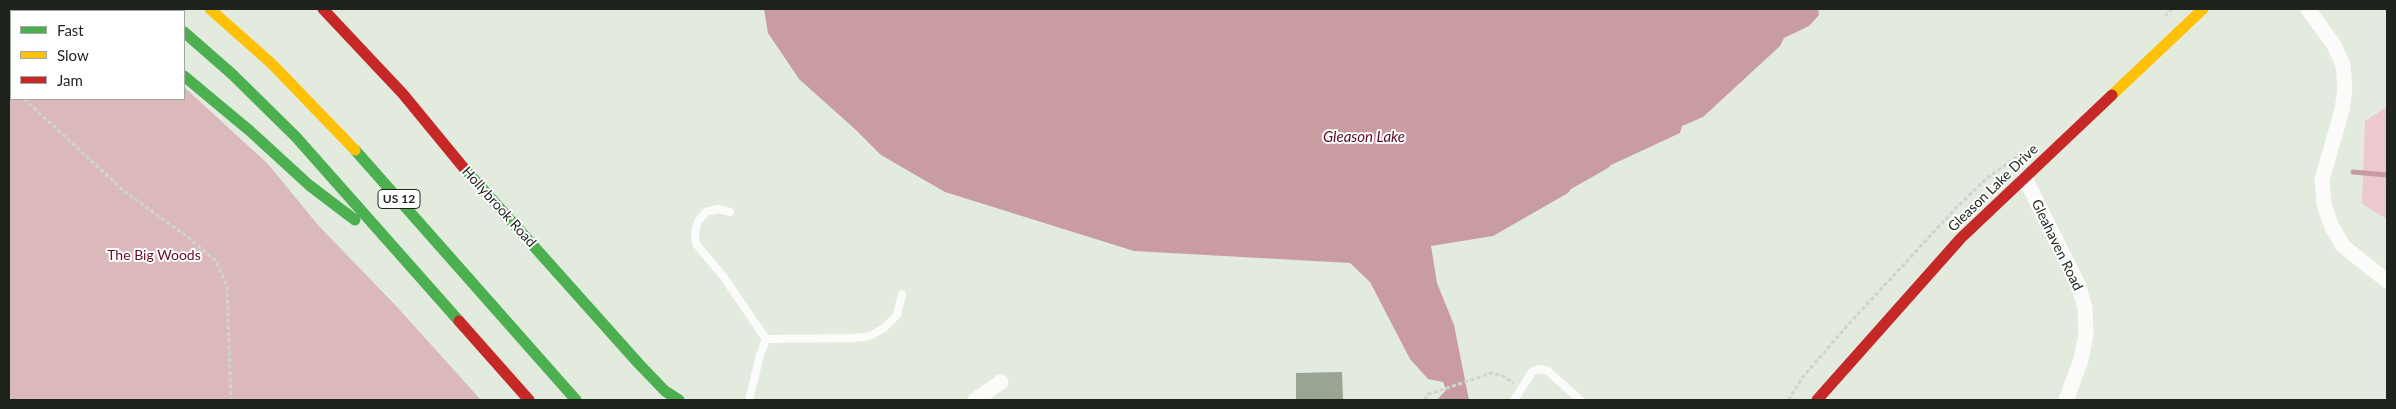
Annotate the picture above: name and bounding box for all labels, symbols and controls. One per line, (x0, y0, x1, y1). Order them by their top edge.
legend (10, 10, 185, 100)
text: Fast (57, 21, 84, 39)
text: Slow (57, 46, 89, 64)
text: Jam (57, 71, 83, 89)
water label: Gleason Lake (1323, 128, 1405, 146)
street label: Gleason Lake Drive (1945, 141, 2041, 235)
street label: Hollybrook Road (458, 163, 540, 251)
road number: US 12 (378, 190, 420, 208)
street label: Gleahaven Road (2028, 197, 2086, 293)
park label: The Big Woods (107, 247, 201, 263)

